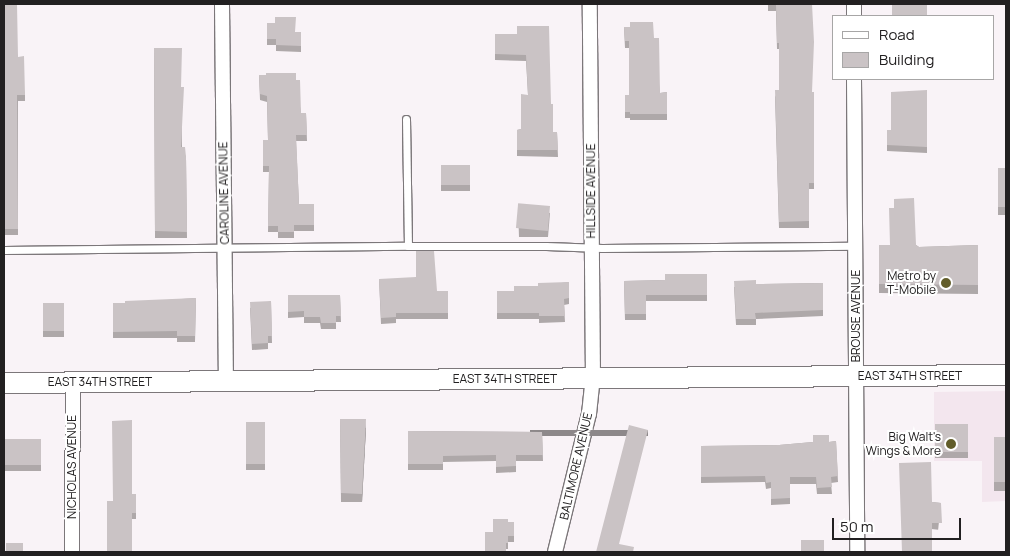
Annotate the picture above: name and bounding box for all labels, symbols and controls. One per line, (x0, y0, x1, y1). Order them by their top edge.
legend (832, 15, 995, 80)
text: Road (879, 24, 915, 45)
text: Building (879, 49, 934, 70)
street label: CAROLINE AVENUE (216, 141, 232, 245)
street label: HILLSIDE AVENUE (584, 143, 598, 239)
place label: Metro by T-Mobile (887, 269, 936, 297)
street label: BROUSE AVENUE (849, 270, 863, 362)
marker: Metro by T-Mobile (940, 277, 952, 289)
street label: EAST 34TH STREET (858, 369, 962, 383)
street label: EAST 34TH STREET (453, 372, 557, 386)
street label: EAST 34TH STREET (48, 375, 152, 389)
street label: BALTIMORE AVENUE (557, 411, 595, 521)
street label: NICHOLAS AVENUE (65, 415, 79, 519)
place label: Big Walt's Wings & More (866, 430, 941, 458)
marker: Big Walt's Wings & More (945, 438, 957, 450)
scale bar (835, 508, 964, 540)
text: 50 m (840, 516, 874, 537)

